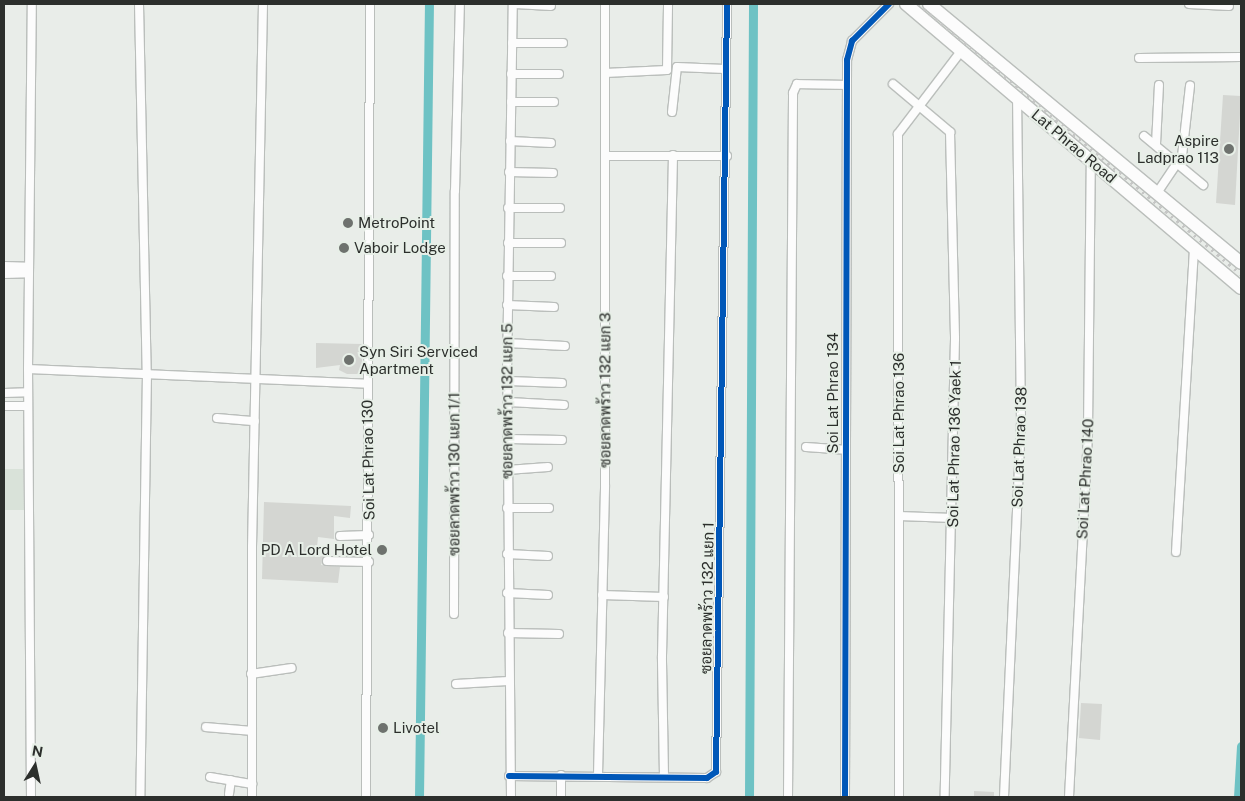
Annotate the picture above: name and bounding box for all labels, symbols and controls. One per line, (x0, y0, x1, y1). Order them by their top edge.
street label: Lat Phrao Road (1028, 105, 1120, 187)
place label: Aspire Ladprao 113 (1137, 131, 1219, 166)
marker: Aspire Ladprao 113 (1223, 143, 1235, 155)
place label: MetroPoint (358, 214, 435, 232)
marker: MetroPoint (342, 217, 354, 229)
place label: Vaboir Lodge (354, 239, 446, 257)
marker: Vaboir Lodge (338, 242, 350, 254)
street label: ซอยลาดพร้าว 132 แยก 3 (596, 312, 614, 468)
street label: ซอยลาดพร้าว 132 แยก 5 (498, 323, 516, 479)
street label: Soi Lat Phrao 134 (824, 333, 842, 453)
place label: Syn Siri Serviced Apartment (359, 342, 478, 377)
street label: Soi Lat Phrao 136 (890, 353, 908, 473)
marker: Syn Siri Serviced Apartment (343, 354, 355, 366)
street label: Soi Lat Phrao 136 Yaek 1 (944, 360, 964, 528)
street label: Soi Lat Phrao 138 (1008, 386, 1030, 508)
street label: ซอยลาดพร้าว 130 แยก 1/1 (445, 392, 463, 556)
street label: Soi Lat Phrao 130 (358, 400, 378, 520)
street label: Soi Lat Phrao 140 (1073, 418, 1097, 540)
street label: ซอยลาดพร้าว 132 แยก 1 (697, 522, 717, 674)
place label: PD A Lord Hotel (261, 541, 372, 559)
marker: PD A Lord Hotel (376, 544, 388, 556)
place label: Livotel (393, 719, 440, 737)
marker: Livotel (377, 722, 389, 734)
north arrow (10, 741, 60, 791)
text: N (31, 742, 44, 760)

